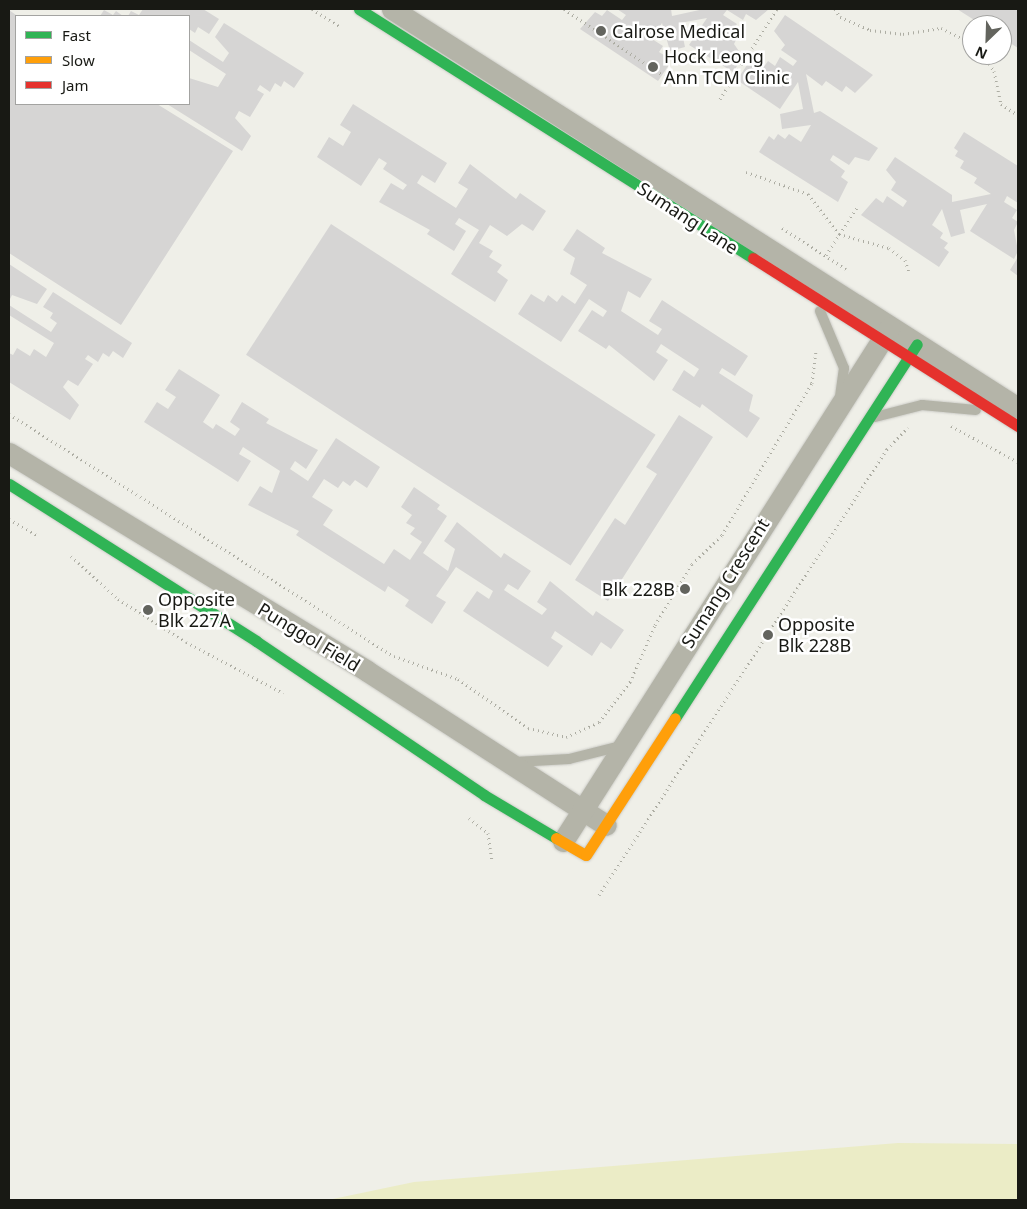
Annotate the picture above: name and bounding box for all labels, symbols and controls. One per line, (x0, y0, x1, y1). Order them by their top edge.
legend (15, 15, 190, 105)
north arrow (962, 15, 1012, 65)
place label: Calrose Medical (612, 20, 745, 42)
marker: Calrose Medical (594, 24, 608, 38)
text: Fast (62, 25, 91, 45)
text: N (972, 42, 990, 64)
place label: Hock Leong Ann TCM Clinic (664, 46, 790, 88)
text: Slow (62, 50, 95, 70)
marker: Hock Leong Ann TCM Clinic (646, 60, 660, 74)
text: Jam (62, 75, 89, 95)
street label: Sumang Lane (634, 177, 742, 259)
street label: Sumang Crescent (677, 514, 773, 652)
place label: Blk 228B (602, 578, 675, 600)
marker: Blk 228B (679, 583, 691, 595)
place label: Opposite Blk 227A (158, 589, 235, 632)
street label: Punggol Field (254, 598, 364, 676)
marker: Opposite Blk 227A (142, 604, 154, 616)
place label: Opposite Blk 228B (778, 614, 855, 656)
marker: Opposite Blk 228B (762, 629, 774, 641)

